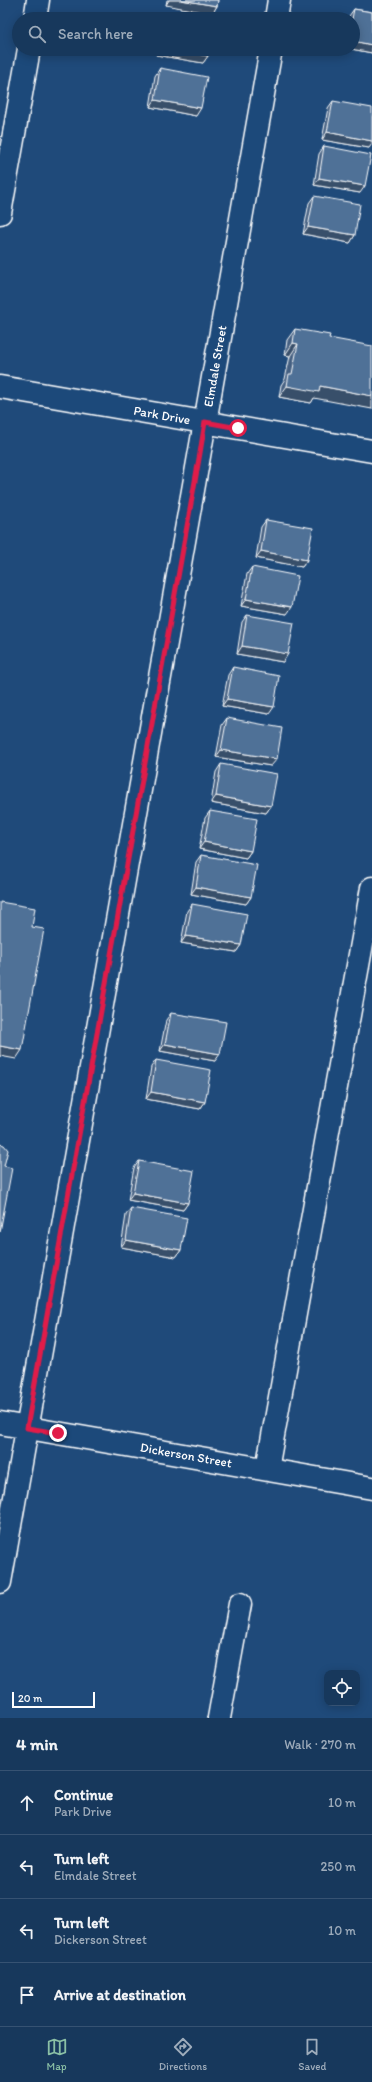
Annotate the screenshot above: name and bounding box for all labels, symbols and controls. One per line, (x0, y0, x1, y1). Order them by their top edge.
search box (12, 12, 360, 56)
icon: search (26, 23, 48, 45)
text: Search here (58, 25, 133, 43)
street label: Elmdale Street (200, 324, 230, 408)
street label: Park Drive (132, 403, 192, 427)
route start (229, 419, 247, 437)
route end (49, 1424, 67, 1442)
street label: Dickerson Street (139, 1440, 233, 1470)
map controls (324, 1670, 360, 1706)
button: locate (324, 1670, 360, 1706)
scale bar (12, 1690, 95, 1709)
text: 20 m (18, 1692, 42, 1705)
text: 4 min (16, 1734, 58, 1754)
text: Walk · 270 m (284, 1737, 356, 1752)
text: Continue (54, 1786, 113, 1804)
icon: ahead (16, 1792, 38, 1814)
text: 10 m (328, 1795, 356, 1810)
text: Park Drive (54, 1804, 112, 1819)
text: Turn left (54, 1850, 109, 1868)
icon: left (16, 1856, 38, 1878)
text: 250 m (320, 1859, 356, 1874)
text: Elmdale Street (54, 1868, 137, 1883)
text: Turn left (54, 1914, 109, 1932)
icon: left (16, 1920, 38, 1942)
text: 10 m (328, 1923, 356, 1938)
text: Dickerson Street (54, 1932, 147, 1947)
icon: arrive (16, 1984, 38, 2006)
text: Arrive at destination (54, 1986, 186, 2004)
tab: Map (46, 2036, 68, 2073)
tab: Directions (159, 2036, 207, 2073)
tab: Saved (298, 2036, 326, 2073)

